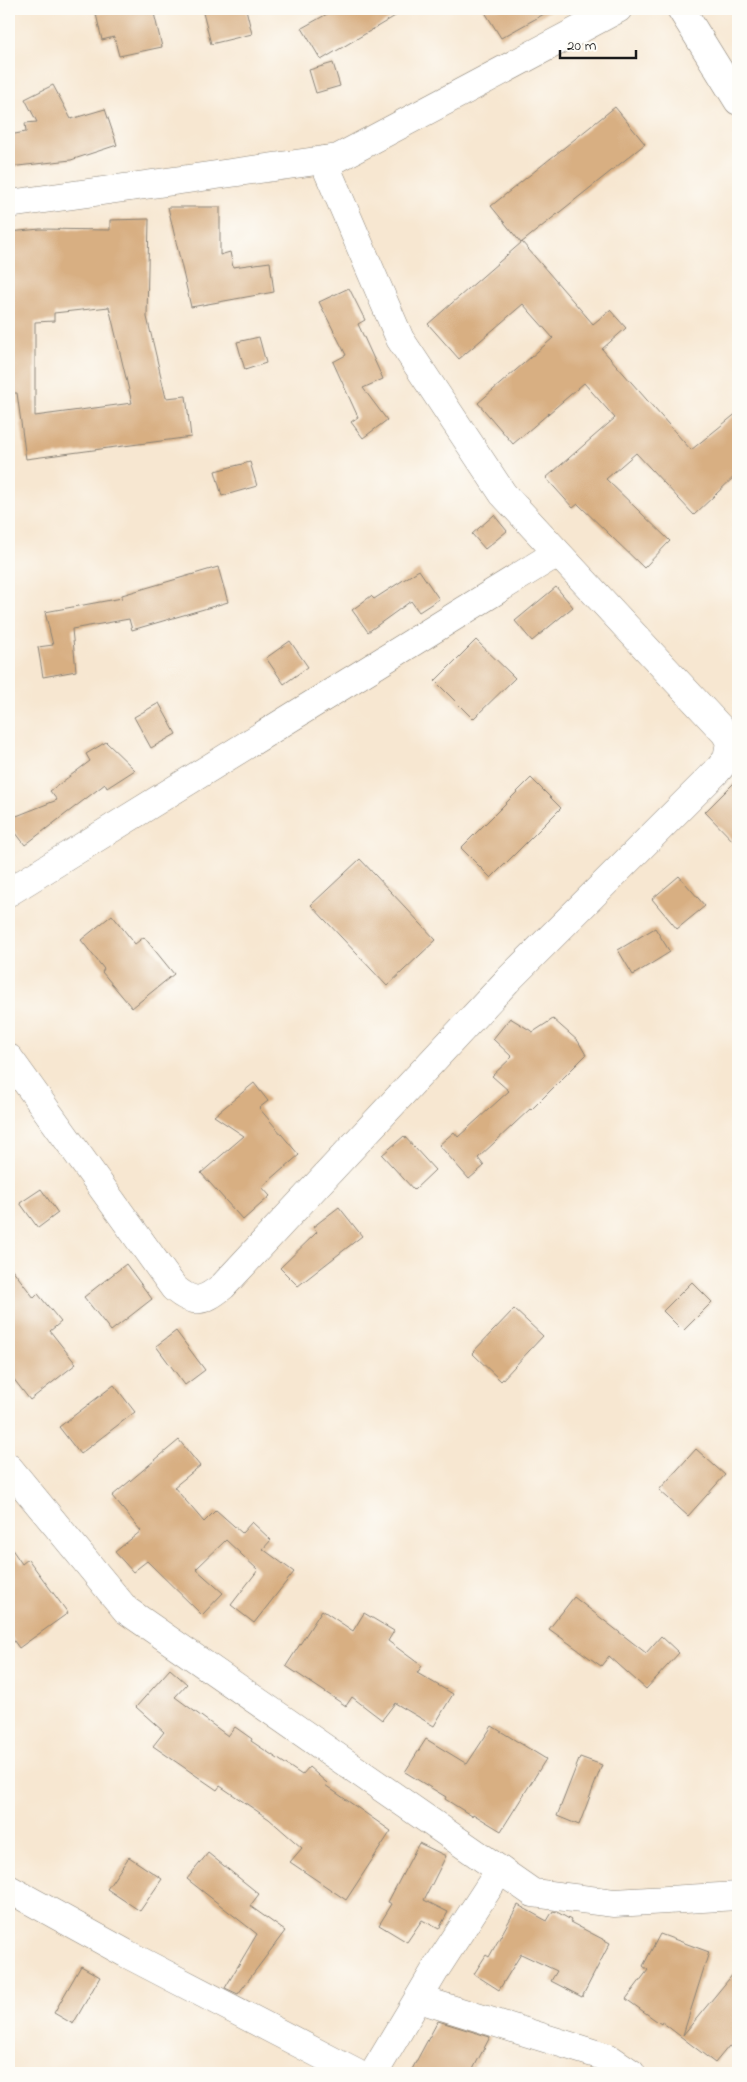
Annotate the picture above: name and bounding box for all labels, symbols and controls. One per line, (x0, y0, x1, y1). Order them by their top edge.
scale bar (560, 28, 636, 60)
text: 20 m (567, 35, 597, 57)

